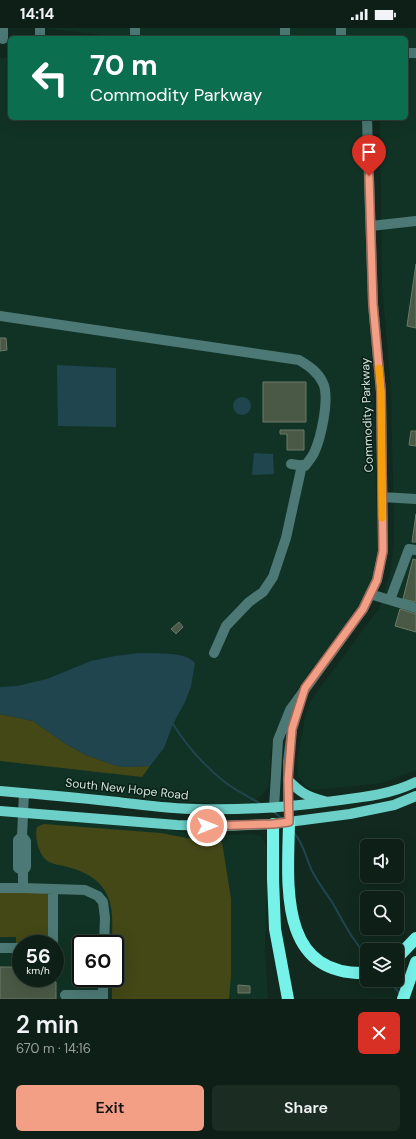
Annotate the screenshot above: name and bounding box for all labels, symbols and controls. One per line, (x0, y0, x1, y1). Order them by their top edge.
text: 14:14 (20, 4, 54, 24)
text: 70 m (90, 47, 158, 84)
icon: left (24, 52, 76, 104)
text: Commodity Parkway (90, 83, 262, 107)
pin (352, 135, 386, 176)
icon: arrive (358, 141, 380, 163)
street label: Commodity Parkway (357, 357, 377, 473)
street label: South New Hope Road (65, 775, 189, 803)
position arrow (186, 805, 228, 847)
map controls (360, 839, 404, 987)
button: sound (360, 839, 404, 883)
button: search (360, 891, 404, 935)
speed limit sign: 60 (72, 935, 124, 987)
text: 56 (25, 943, 51, 969)
button: layers (360, 943, 404, 987)
text: km/h (26, 964, 50, 977)
text: 2 min (16, 1009, 79, 1040)
button: close (358, 1012, 400, 1054)
text: 670 m · 14:16 (16, 1040, 91, 1057)
button: Exit (16, 1085, 204, 1131)
button: Share (212, 1085, 400, 1131)

